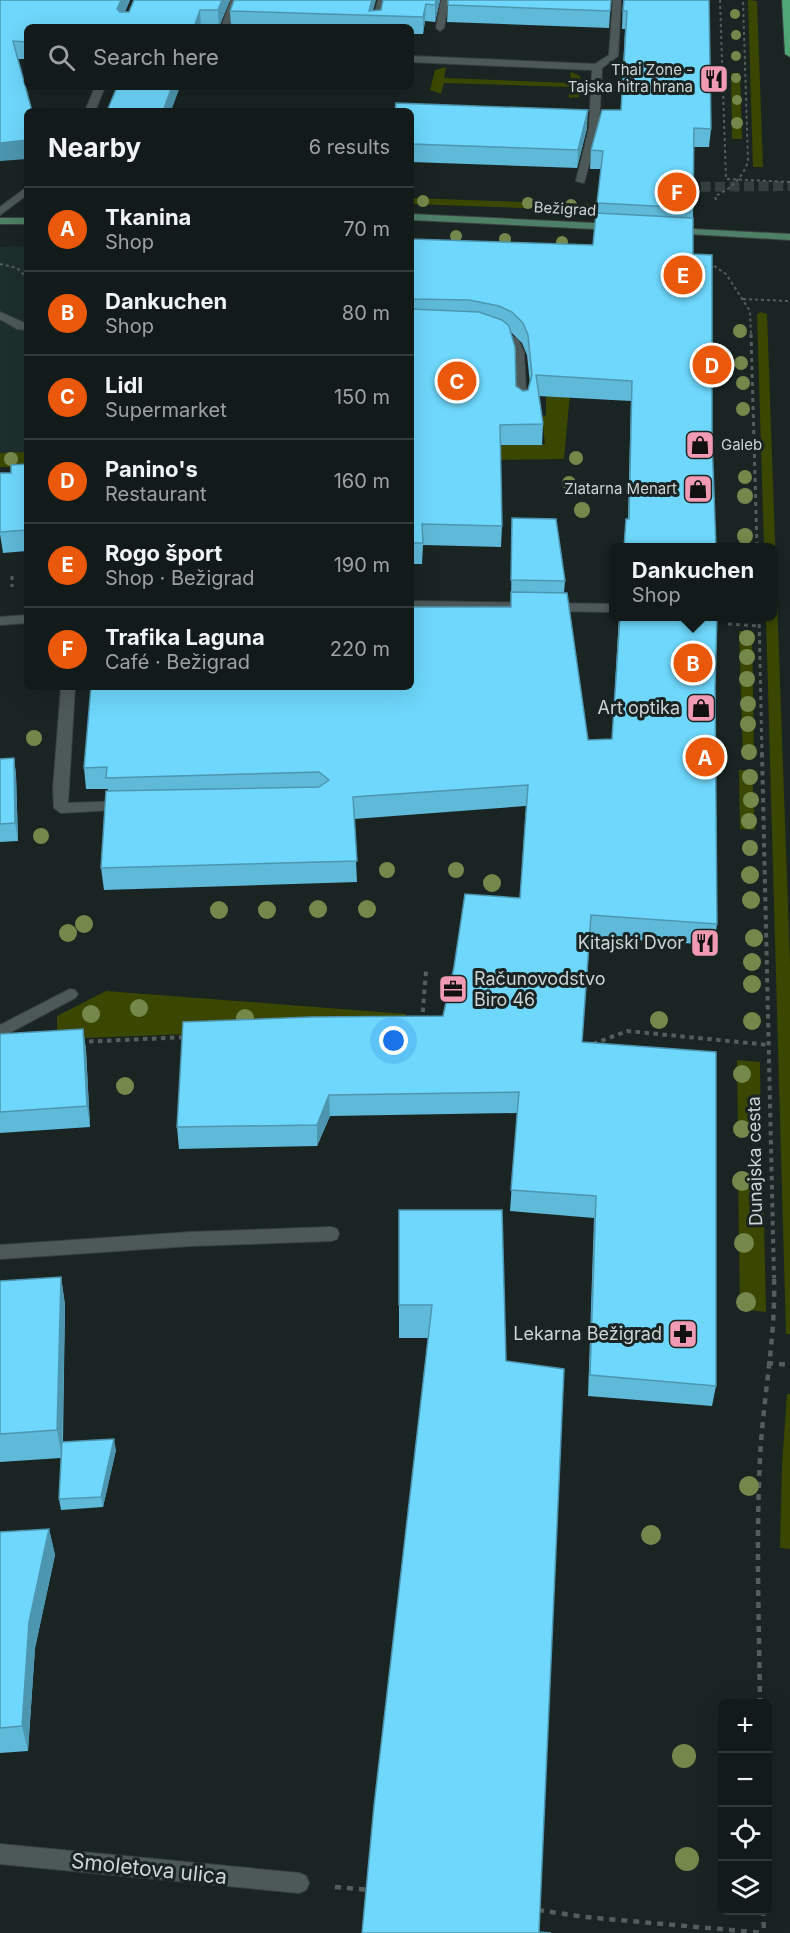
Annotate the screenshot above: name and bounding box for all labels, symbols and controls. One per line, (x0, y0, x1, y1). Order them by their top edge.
search box (24, 24, 414, 90)
icon: search (45, 41, 78, 74)
text: Search here (93, 44, 219, 70)
place label: Thai Zone - Tajska hitra hrana (568, 60, 693, 96)
restaurant icon: Thai Zone - Tajska hitra hrana (698, 63, 730, 95)
text: Nearby (48, 132, 141, 163)
text: 6 results (309, 135, 390, 159)
pin: F (658, 170, 696, 214)
street label: Bežigrad (533, 197, 597, 220)
text: Tkanina (105, 204, 191, 230)
text: A (60, 217, 75, 241)
text: 70 m (343, 217, 390, 241)
text: Shop (105, 230, 154, 254)
pin: E (664, 252, 702, 298)
text: Dankuchen (105, 288, 227, 314)
text: B (61, 301, 74, 325)
text: 80 m (342, 301, 390, 325)
text: Shop (105, 314, 154, 338)
pin: D (692, 342, 732, 388)
pin: C (438, 358, 476, 404)
text: Lidl (105, 372, 143, 398)
text: C (60, 385, 75, 409)
text: 150 m (334, 385, 390, 409)
text: Supermarket (105, 398, 227, 422)
shop icon: Galeb (684, 429, 716, 461)
place label: Galeb (721, 435, 762, 454)
text: Panino's (105, 456, 198, 482)
text: D (60, 469, 75, 493)
text: 160 m (334, 469, 390, 493)
shop icon: Zlatarna Menart (682, 473, 714, 505)
place label: Zlatarna Menart (564, 479, 677, 498)
text: Restaurant (105, 482, 207, 506)
text: Rogo šport (105, 540, 222, 566)
popup (609, 543, 777, 621)
text: E (61, 553, 74, 577)
text: 190 m (334, 553, 390, 577)
text: Dankuchen (632, 557, 754, 583)
text: Shop · Bežigrad (105, 566, 255, 590)
text: Shop (632, 583, 681, 607)
text: Trafika Laguna (105, 624, 265, 650)
text: F (62, 637, 73, 661)
text: 220 m (330, 637, 390, 661)
pin: B (674, 640, 712, 686)
text: Café · Bežigrad (105, 650, 250, 674)
shop icon: Art optika (685, 692, 717, 724)
place label: Art optika (598, 697, 680, 718)
pin: A (686, 734, 724, 780)
restaurant icon: Kitajski Dvor (689, 927, 721, 959)
place label: Kitajski Dvor (578, 932, 684, 953)
place label: Računovodstvo Biro 46 (474, 968, 605, 1010)
office icon: Računovodstvo Biro 46 (437, 973, 469, 1005)
your location (379, 1026, 408, 1055)
street label: Dunajska cesta (743, 1096, 766, 1226)
pharmacy icon: Lekarna Bežigrad (667, 1318, 699, 1350)
place label: Lekarna Bežigrad (513, 1323, 662, 1344)
map controls (718, 1699, 772, 1915)
button: + (718, 1699, 772, 1753)
button: − (718, 1753, 772, 1807)
button: locate (718, 1807, 772, 1861)
street label: Smoletova ulica (70, 1848, 228, 1889)
button: layers (718, 1861, 772, 1915)

